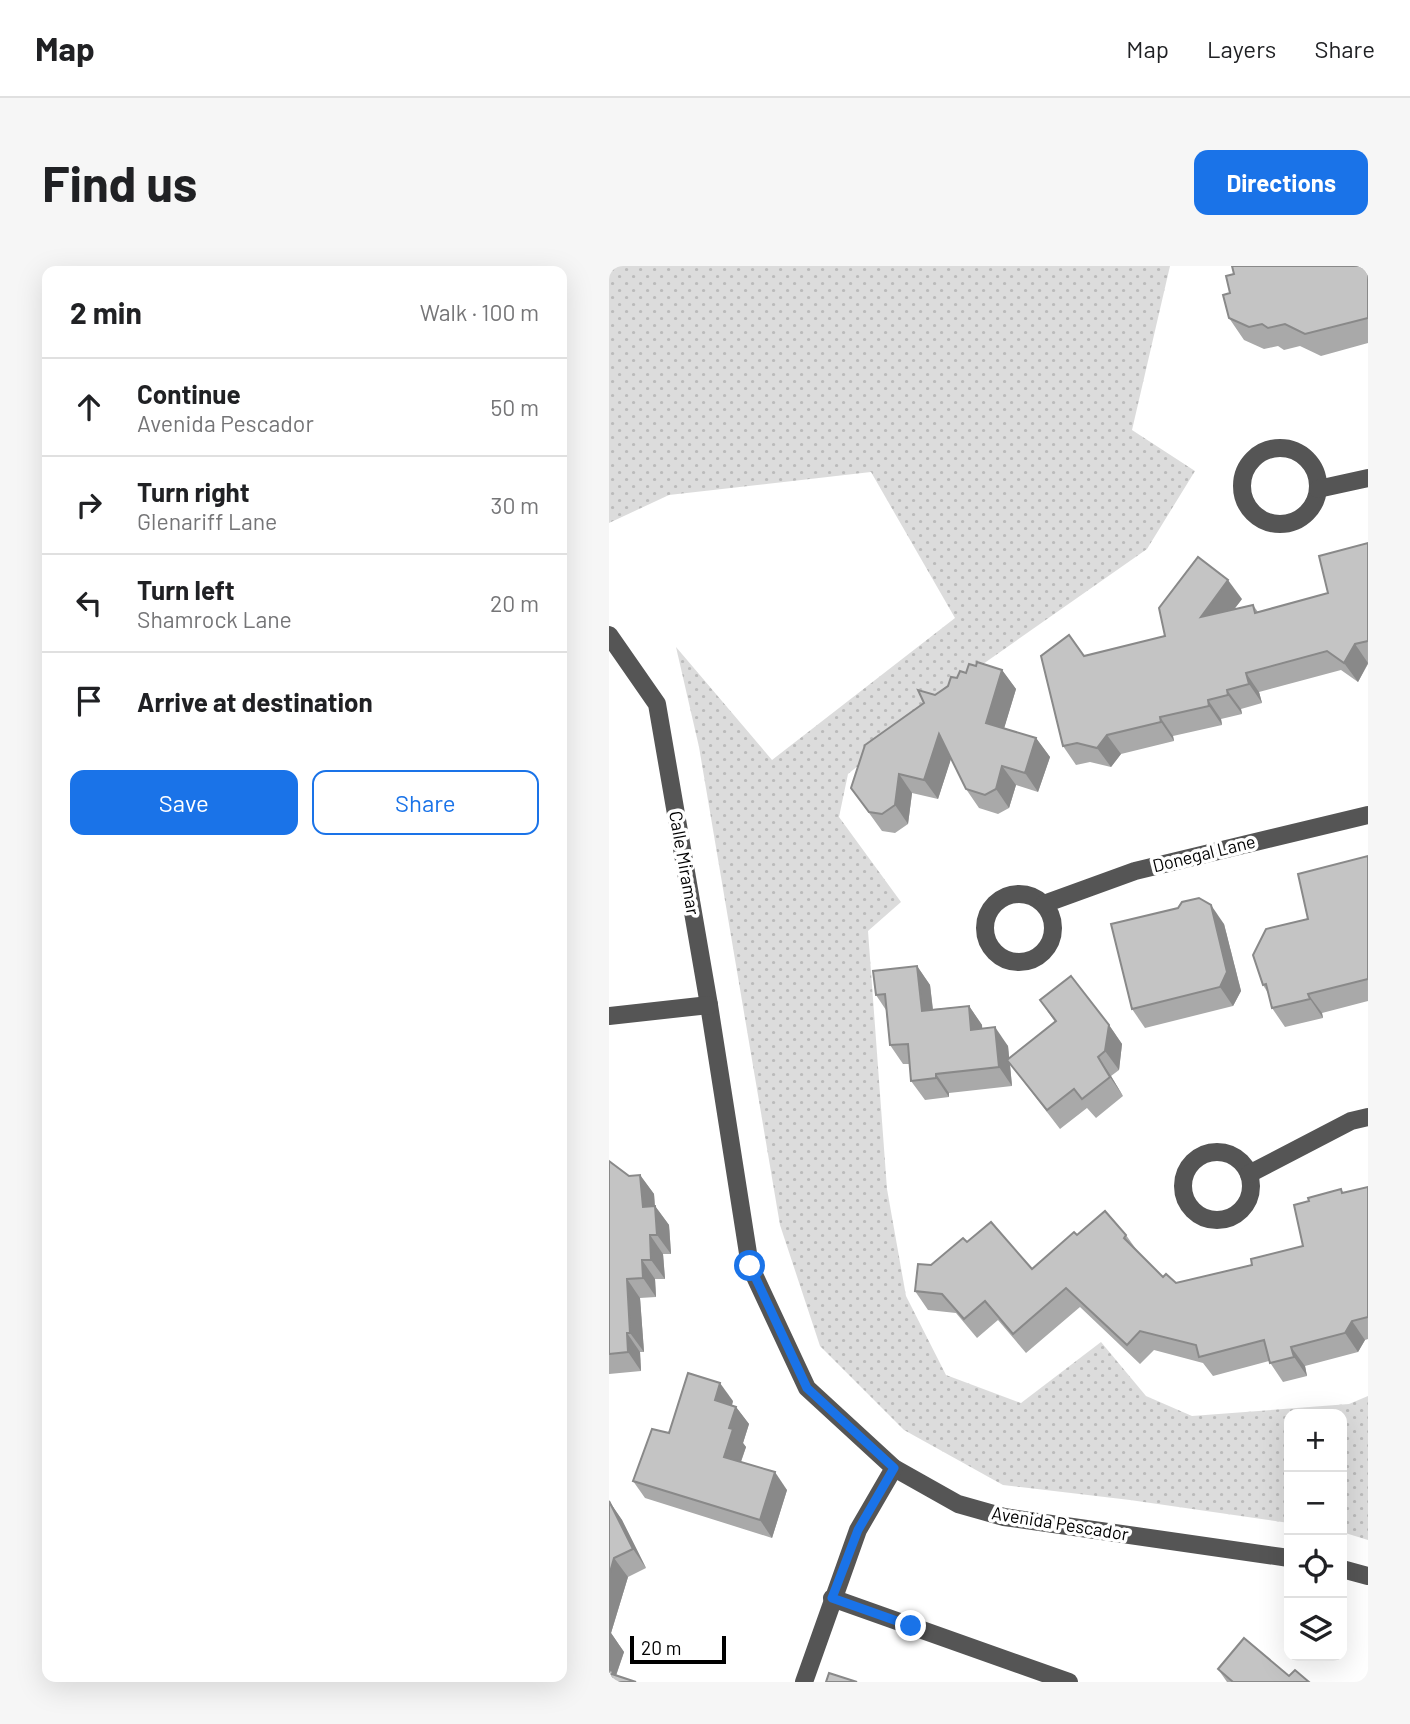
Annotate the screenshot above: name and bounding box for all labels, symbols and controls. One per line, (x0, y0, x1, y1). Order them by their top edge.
text: Map (35, 28, 95, 68)
text: Map (1126, 34, 1169, 63)
text: Layers (1207, 34, 1276, 63)
text: Share (1314, 34, 1375, 63)
button: Directions (1194, 150, 1368, 215)
text: Find us (42, 153, 197, 212)
text: 2 min (70, 294, 142, 330)
text: Walk · 100 m (420, 298, 539, 326)
text: Continue (137, 378, 241, 409)
icon: ahead (70, 388, 108, 426)
text: 50 m (491, 393, 539, 421)
text: Avenida Pescador (137, 409, 314, 437)
text: Turn right (137, 476, 250, 507)
icon: right (70, 486, 108, 524)
text: 30 m (491, 491, 539, 519)
text: Glenariff Lane (137, 507, 277, 535)
text: Turn left (137, 574, 235, 605)
icon: left (70, 584, 108, 622)
text: 20 m (490, 589, 539, 617)
text: Shamrock Lane (137, 605, 292, 633)
icon: arrive (70, 682, 108, 720)
text: Arrive at destination (137, 686, 373, 717)
button: Save (70, 770, 298, 835)
button: Share (312, 770, 539, 835)
street label: Calle Miramar (665, 809, 705, 917)
street label: Donegal Lane (1150, 830, 1257, 876)
route start (734, 1250, 765, 1281)
map controls (1284, 1409, 1347, 1661)
button: + (1284, 1409, 1347, 1472)
button: − (1284, 1472, 1347, 1535)
street label: Avenida Pescador (990, 1501, 1131, 1545)
button: locate (1284, 1535, 1347, 1598)
button: layers (1284, 1598, 1347, 1661)
route end (895, 1610, 926, 1641)
scale bar (630, 1633, 726, 1665)
text: 20 m (641, 1636, 681, 1659)

